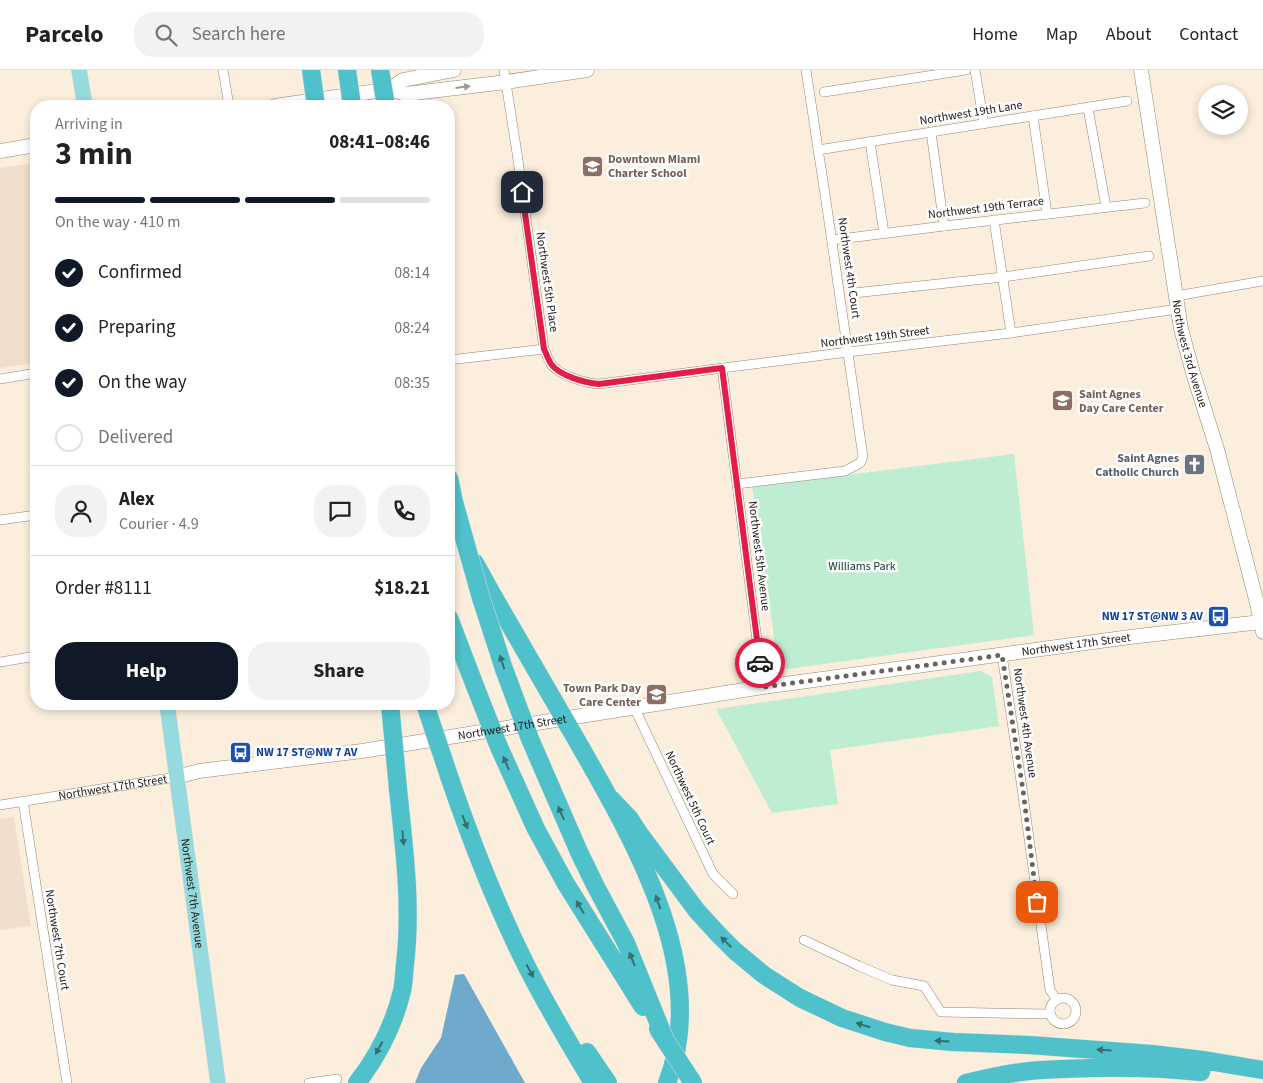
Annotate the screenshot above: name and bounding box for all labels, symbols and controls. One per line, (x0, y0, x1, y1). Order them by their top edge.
search box (134, 12, 484, 57)
text: Parcelo (25, 17, 104, 52)
icon: search (152, 21, 180, 49)
text: Search here (192, 21, 285, 48)
text: Home (972, 22, 1018, 47)
text: Map (1046, 22, 1078, 47)
text: About (1106, 22, 1151, 47)
text: Contact (1179, 22, 1238, 47)
one-way arrow (456, 83, 472, 91)
map controls (1198, 85, 1248, 135)
button: layers (1198, 85, 1248, 135)
street label: Northwest 19th Lane (918, 96, 1024, 130)
text: Arriving in (55, 113, 123, 135)
text: 08:41–08:46 (329, 129, 430, 156)
text: 3 min (55, 131, 133, 177)
place label: Downtown Miami Charter School (608, 151, 700, 182)
school or university icon: Downtown Miami Charter School (580, 154, 604, 178)
pin (501, 171, 543, 213)
icon: home (508, 178, 536, 206)
street label: Northwest 19th Terrace (927, 192, 1045, 224)
text: On the way · 410 m (55, 211, 180, 233)
street label: Northwest 4th Court (833, 216, 865, 320)
street label: Northwest 5th Place (532, 231, 562, 333)
icon: check (55, 259, 83, 287)
text: Confirmed (98, 259, 182, 286)
text: 08:14 (394, 262, 430, 284)
street label: Northwest 3rd Avenue (1168, 298, 1212, 410)
icon: check (55, 314, 83, 342)
text: Preparing (98, 314, 176, 341)
text: 08:24 (394, 317, 430, 339)
street label: Northwest 19th Street (819, 322, 931, 352)
icon: check (55, 369, 83, 397)
text: On the way (98, 369, 187, 396)
text: 08:35 (394, 372, 430, 394)
place label: Saint Agnes Day Care Center (1079, 386, 1164, 417)
school or university icon: Saint Agnes Day Care Center (1051, 389, 1075, 413)
text: Delivered (98, 424, 173, 451)
place label: Saint Agnes Catholic Church (1095, 450, 1179, 481)
church icon: Saint Agnes Catholic Church (1183, 453, 1207, 477)
button: person (55, 485, 107, 537)
button: chat (314, 485, 366, 537)
button: phone (378, 485, 430, 537)
text: Alex (119, 486, 155, 513)
street label: Northwest 5th Avenue (744, 500, 774, 612)
text: Courier · 4.9 (119, 513, 199, 535)
park label: Williams Park (828, 558, 896, 575)
text: Order #8111 (55, 575, 152, 602)
text: $18.21 (374, 575, 430, 602)
bus stop icon: NW 17 ST@NW 3 AV (1207, 604, 1231, 628)
place label: NW 17 ST@NW 3 AV (1102, 608, 1203, 625)
street label: Northwest 17th Street (1020, 629, 1132, 660)
courier (735, 638, 785, 688)
button: Help (55, 642, 238, 700)
button: Share (248, 642, 430, 700)
icon: car (746, 649, 774, 677)
one-way arrow (497, 654, 505, 669)
street label: Northwest 4th Avenue (1009, 667, 1041, 779)
place label: Town Park Day Care Center (563, 680, 642, 711)
school or university icon: Town Park Day Care Center (645, 683, 669, 707)
street label: Northwest 17th Street (457, 710, 568, 744)
bus stop icon: NW 17 ST@NW 7 AV (228, 740, 252, 764)
place label: NW 17 ST@NW 7 AV (256, 744, 358, 761)
street label: Northwest 5th Court (661, 748, 719, 848)
one-way arrow (502, 756, 510, 770)
street label: Northwest 17th Street (57, 770, 168, 804)
one-way arrow (557, 806, 565, 820)
one-way arrow (461, 815, 469, 830)
one-way arrow (399, 830, 407, 846)
street label: Northwest 7th Avenue (177, 837, 208, 949)
pin (1016, 881, 1058, 923)
street label: Northwest 7th Court (41, 888, 73, 992)
icon: bag (1023, 888, 1051, 916)
one-way arrow (653, 894, 661, 909)
one-way arrow (576, 901, 585, 914)
one-way arrow (720, 936, 732, 948)
one-way arrow (628, 951, 636, 966)
one-way arrow (525, 964, 534, 978)
one-way arrow (856, 1021, 871, 1029)
one-way arrow (933, 1036, 949, 1044)
one-way arrow (375, 1041, 384, 1055)
one-way arrow (1096, 1045, 1112, 1053)

